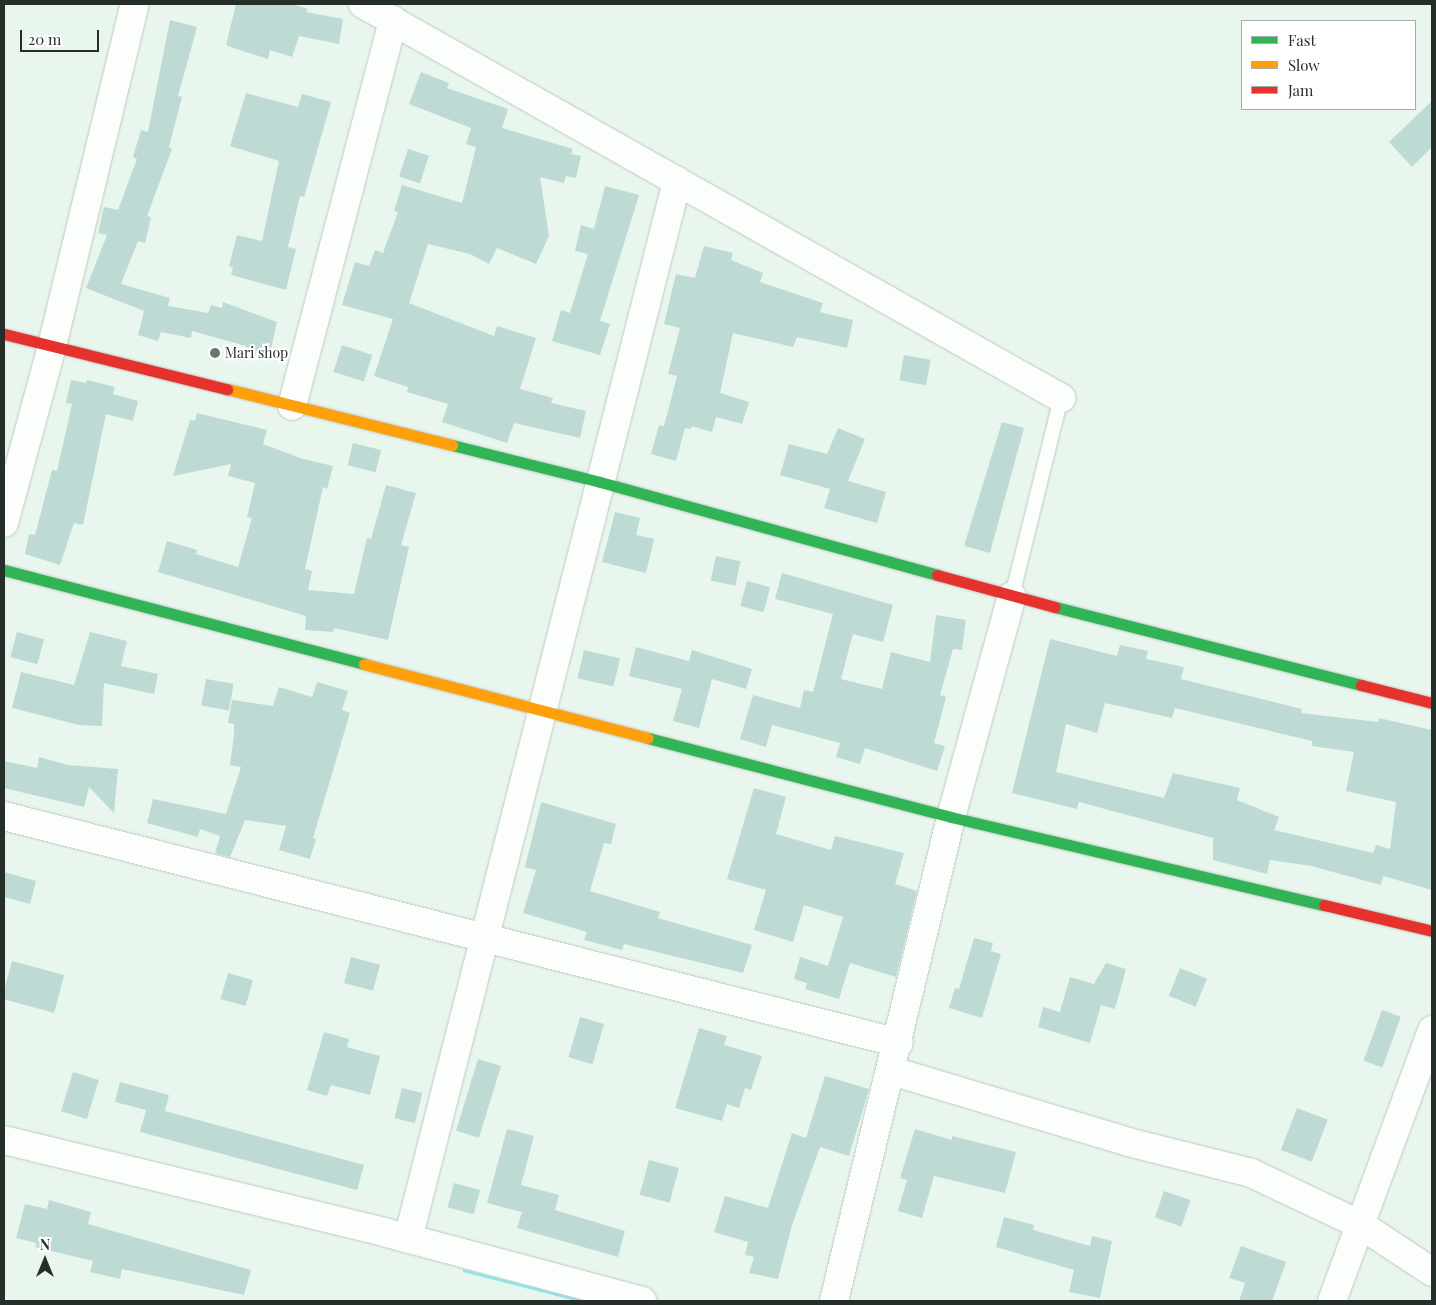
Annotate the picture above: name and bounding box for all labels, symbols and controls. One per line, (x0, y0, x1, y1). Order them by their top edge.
scale bar (22, 20, 101, 52)
legend (1241, 20, 1416, 110)
text: 20 m (28, 29, 61, 49)
text: Fast (1288, 30, 1316, 50)
text: Slow (1288, 55, 1320, 75)
text: Jam (1288, 80, 1313, 100)
place label: Mari shop (225, 345, 288, 361)
marker: Mari shop (209, 347, 221, 359)
north arrow (20, 1235, 70, 1285)
text: N (40, 1235, 50, 1254)

